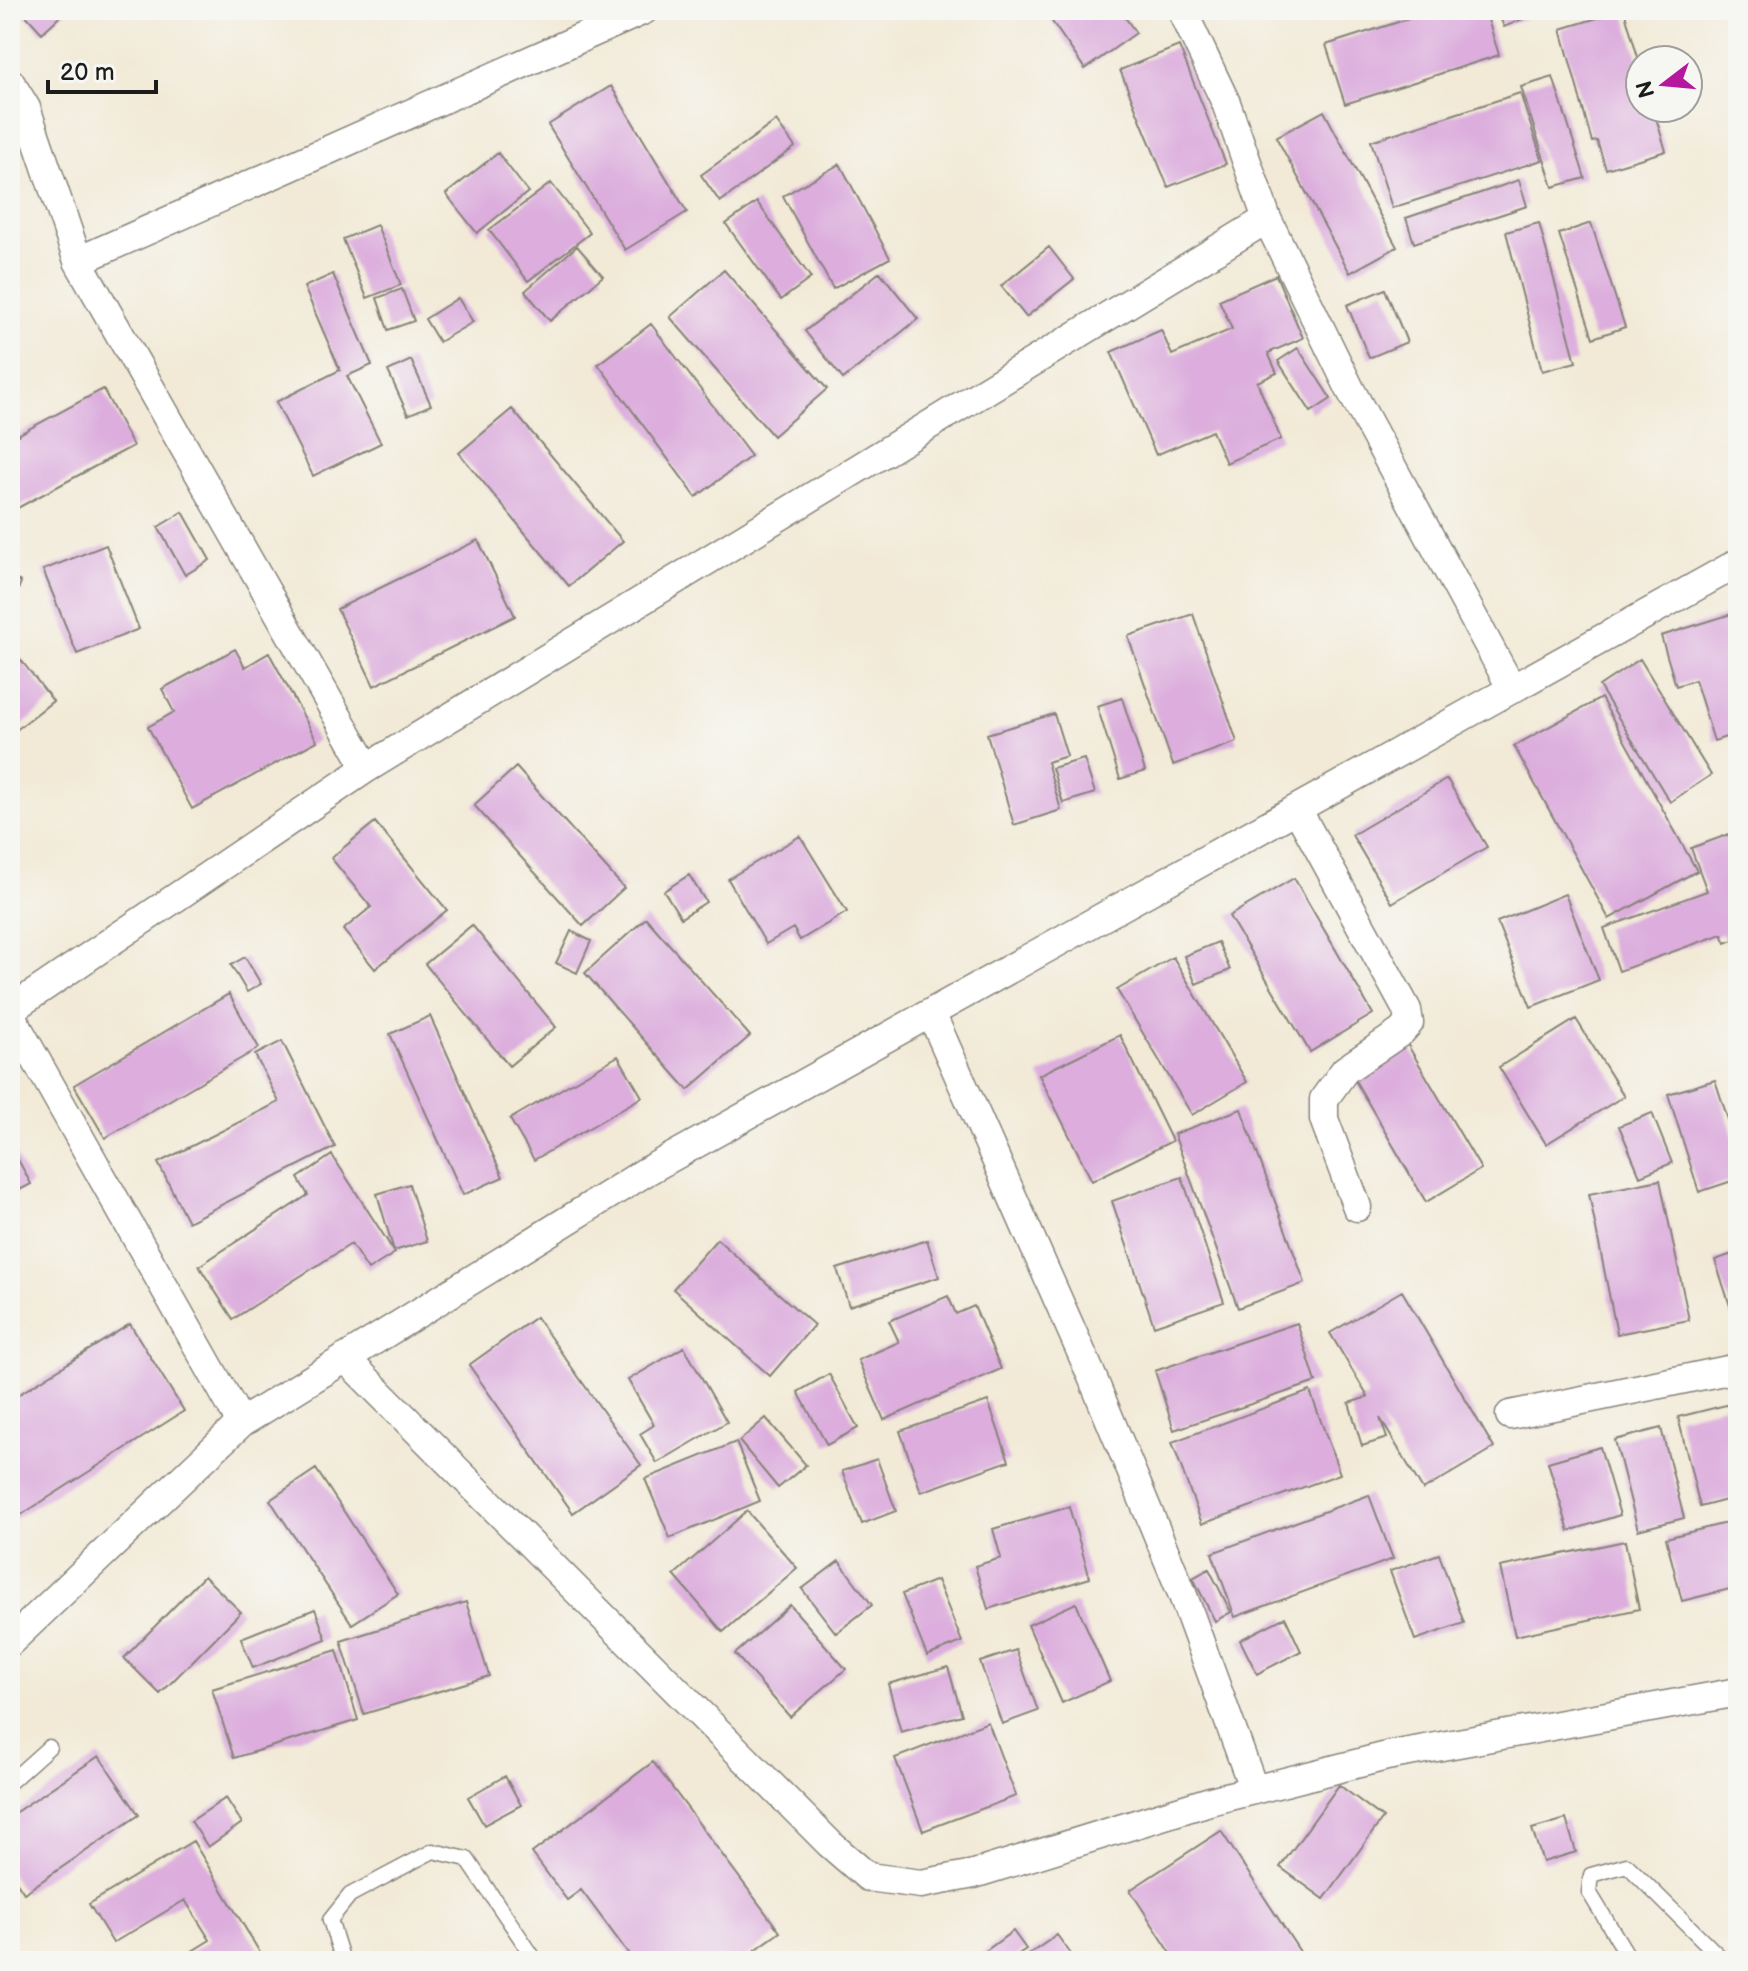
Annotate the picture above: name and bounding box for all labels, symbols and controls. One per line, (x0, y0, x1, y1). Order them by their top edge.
scale bar (48, 44, 156, 94)
north arrow (1624, 44, 1704, 124)
text: 20 m (60, 58, 115, 87)
text: N (1631, 77, 1661, 101)

